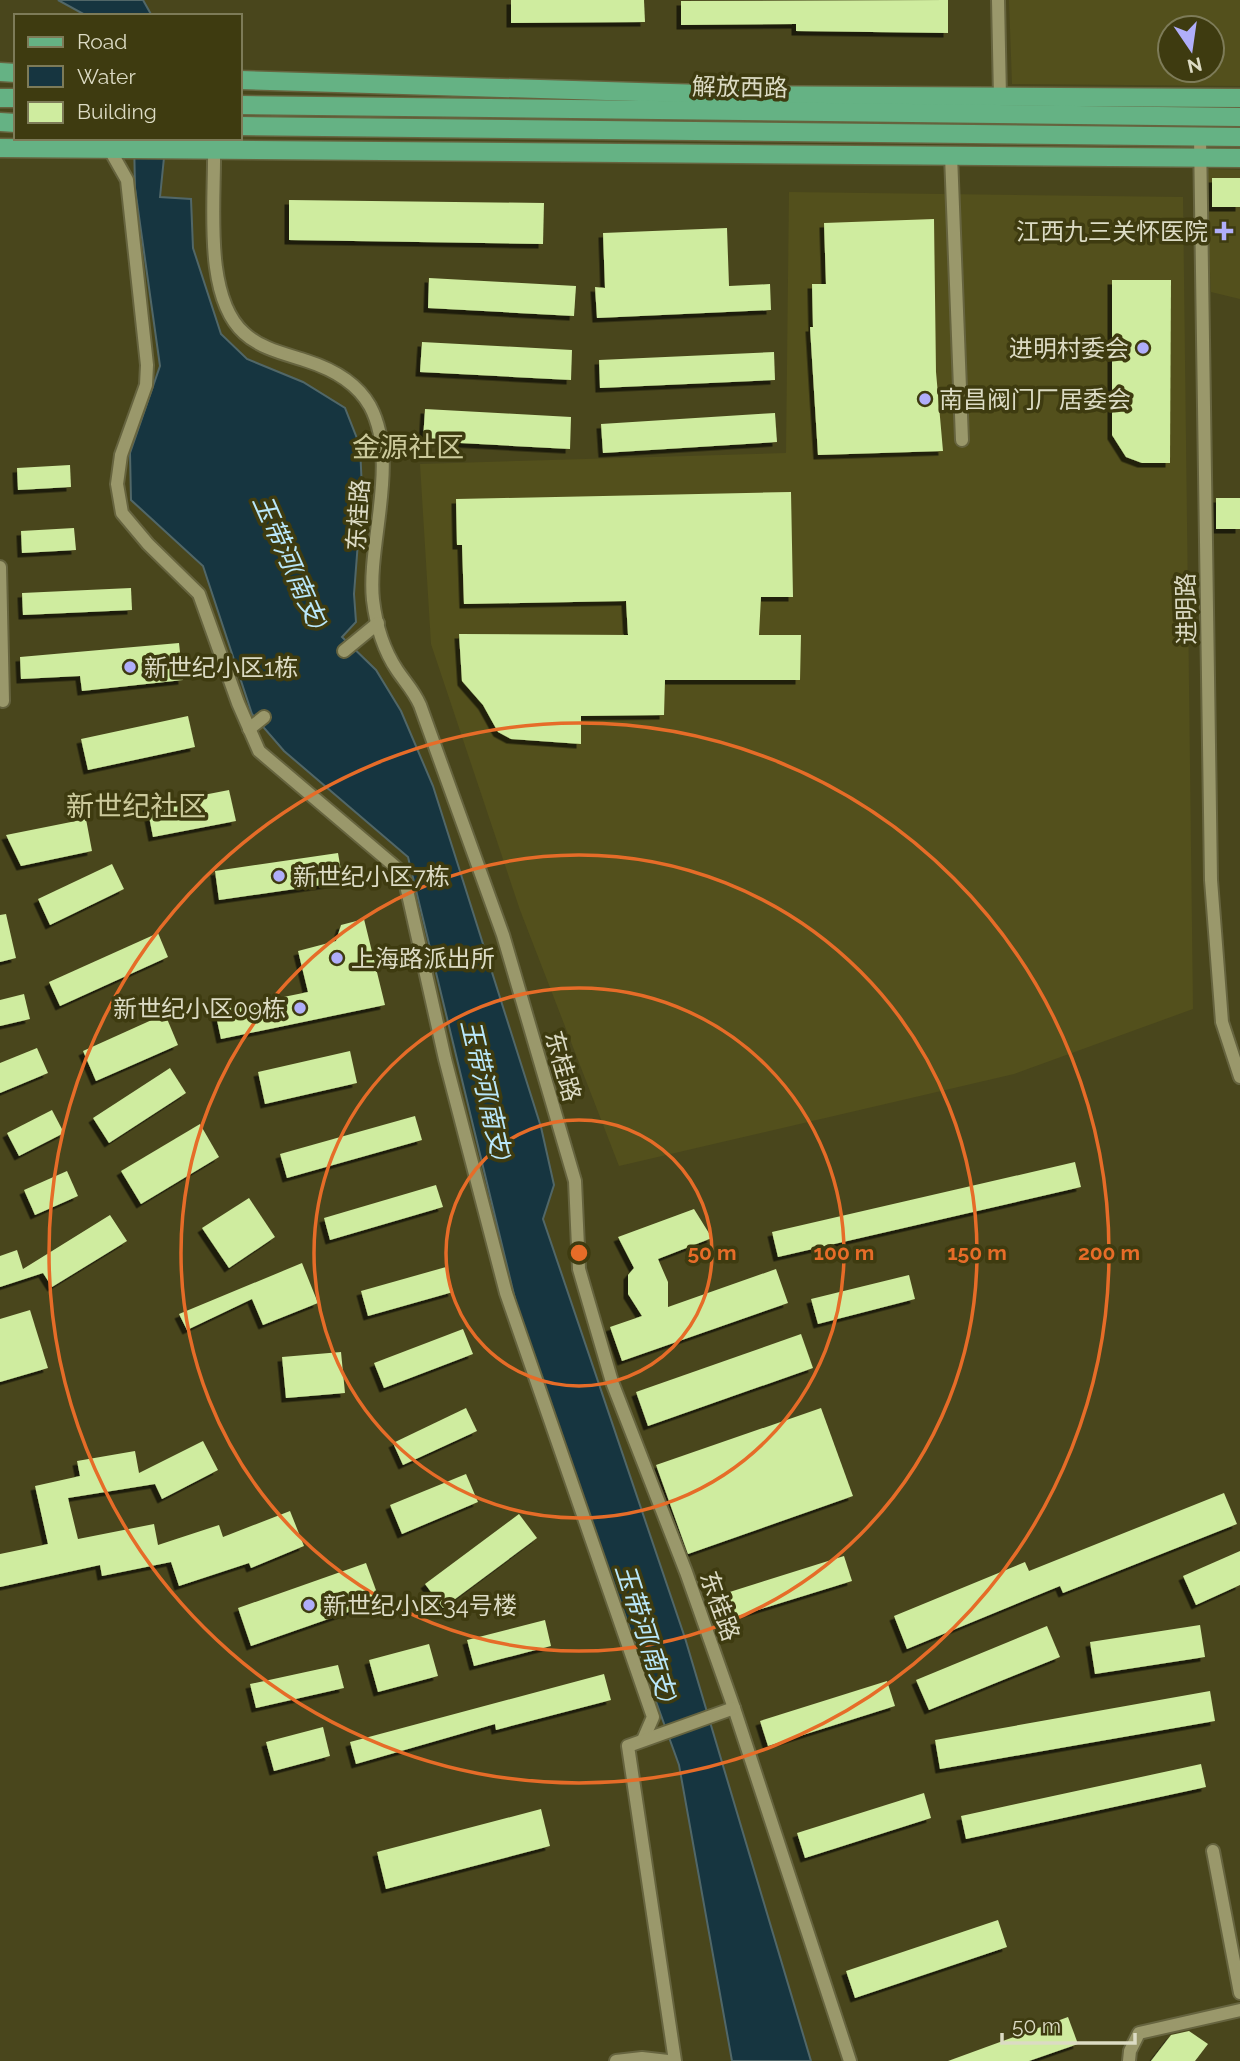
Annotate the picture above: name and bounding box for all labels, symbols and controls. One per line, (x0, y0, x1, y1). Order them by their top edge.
legend (14, 14, 242, 140)
north arrow (1156, 14, 1226, 84)
text: Road (77, 29, 127, 54)
text: N (1185, 53, 1204, 78)
text: Water (77, 64, 136, 89)
street label: 解放西路 (692, 72, 788, 102)
text: Building (77, 99, 157, 124)
place label: 江西九三关怀医院 (1016, 217, 1208, 246)
marker: 江西九三关怀医院 (1214, 221, 1234, 241)
place label: 进明村委会 (1009, 334, 1129, 363)
marker: 进明村委会 (1135, 340, 1151, 356)
place label: 南昌阀门厂居委会 (939, 385, 1131, 414)
marker: 南昌阀门厂居委会 (917, 391, 933, 407)
district label: 金源社区 (352, 431, 464, 464)
street label: 东桂路 (341, 478, 375, 552)
water label: 玉带河(南支) (247, 490, 333, 634)
street label: 进明路 (1171, 573, 1201, 645)
place label: 新世纪小区1栋 (144, 653, 298, 682)
marker: 新世纪小区1栋 (122, 659, 138, 675)
district label: 新世纪社区 (66, 790, 206, 823)
place label: 新世纪小区7栋 (293, 862, 450, 891)
marker: 新世纪小区7栋 (271, 868, 287, 884)
place label: 上海路派出所 (351, 944, 495, 973)
marker: 上海路派出所 (329, 950, 345, 966)
place label: 新世纪小区09栋 (113, 994, 286, 1023)
marker: 新世纪小区09栋 (292, 1000, 308, 1016)
water label: 玉带河(南支) (455, 1017, 517, 1164)
street label: 东桂路 (539, 1027, 587, 1105)
text: 50 m (687, 1240, 737, 1265)
text: 100 m (814, 1240, 874, 1265)
text: 150 m (947, 1240, 1007, 1265)
text: 200 m (1078, 1240, 1140, 1265)
centre of rings (567, 1241, 591, 1265)
water label: 玉带河(南支) (610, 1560, 683, 1706)
street label: 东桂路 (694, 1567, 746, 1645)
place label: 新世纪小区34号楼 (323, 1591, 517, 1620)
marker: 新世纪小区34号楼 (301, 1597, 317, 1613)
scale bar (1002, 2002, 1135, 2046)
text: 50 m (1012, 2013, 1061, 2038)

